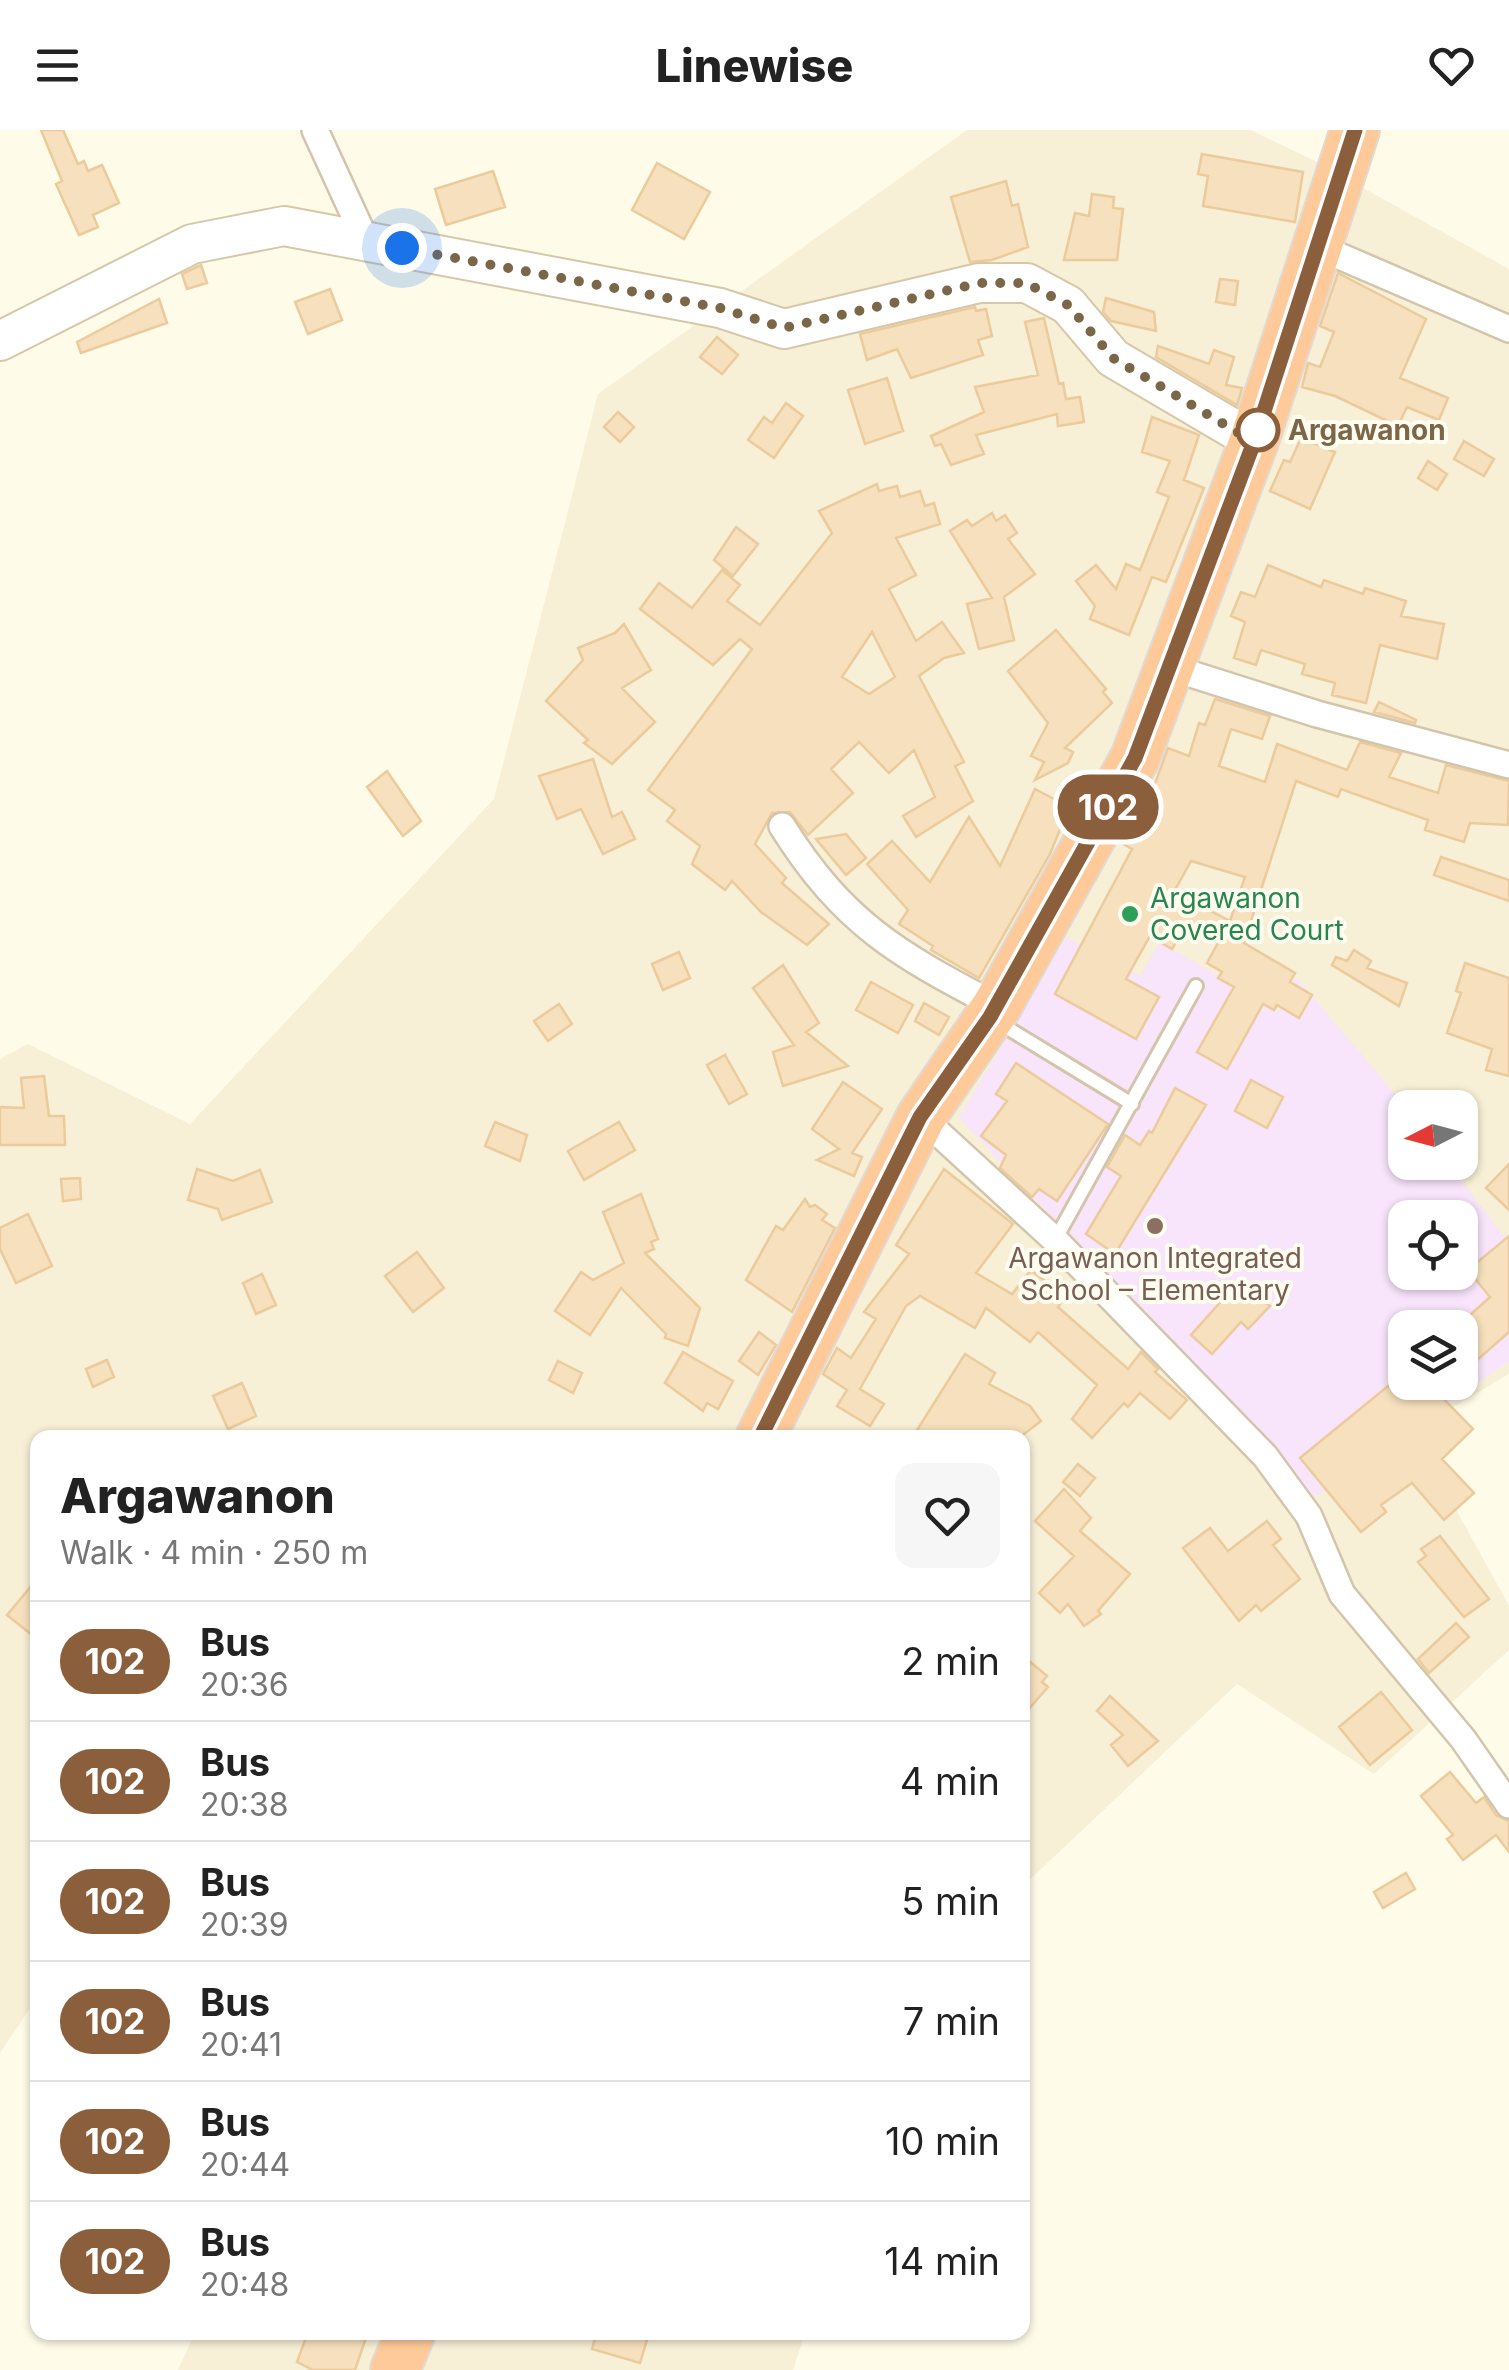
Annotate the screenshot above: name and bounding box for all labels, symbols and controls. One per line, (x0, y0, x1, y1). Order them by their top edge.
icon: menu (30, 38, 85, 93)
text: Linewise (656, 38, 853, 93)
icon: heart (1424, 38, 1479, 93)
your location (377, 223, 427, 273)
marker: Argawanon (1237, 409, 1279, 451)
place label: Argawanon (1288, 413, 1446, 447)
line badge: 102 (1050, 774, 1166, 840)
text: 102 (1078, 786, 1138, 828)
place label: Argawanon Covered Court (1150, 881, 1344, 947)
marker: Argawanon Covered Court (1119, 903, 1141, 925)
north arrow (1388, 1090, 1478, 1180)
map controls (1388, 1090, 1478, 1400)
button: locate (1388, 1200, 1478, 1290)
marker: Argawanon Integrated School – Elementary (1144, 1215, 1166, 1237)
place label: Argawanon Integrated School – Elementary (1008, 1241, 1302, 1307)
button: layers (1388, 1310, 1478, 1400)
button: heart (895, 1463, 1000, 1568)
text: Argawanon (60, 1466, 335, 1525)
text: Walk · 4 min · 250 m (60, 1533, 368, 1572)
text: Bus (200, 1619, 270, 1665)
text: 2 min (901, 1638, 1000, 1684)
text: 102 (85, 1640, 145, 1682)
text: 20:36 (200, 1665, 289, 1704)
text: Bus (200, 1739, 270, 1785)
text: 4 min (900, 1758, 1000, 1804)
text: 102 (85, 1760, 145, 1802)
text: 20:38 (200, 1785, 288, 1824)
text: Bus (200, 1859, 270, 1905)
text: 5 min (901, 1878, 1000, 1924)
text: 102 (85, 1880, 145, 1922)
text: 20:39 (200, 1905, 289, 1944)
text: Bus (200, 1979, 270, 2025)
text: 7 min (903, 1998, 1000, 2044)
text: 102 (85, 2000, 145, 2042)
text: 20:41 (200, 2025, 282, 2064)
text: Bus (200, 2099, 270, 2145)
text: 10 min (885, 2118, 1000, 2164)
text: 102 (85, 2120, 145, 2162)
text: 20:44 (200, 2145, 290, 2184)
text: Bus (200, 2219, 270, 2265)
text: 14 min (884, 2238, 1000, 2284)
text: 102 (85, 2240, 145, 2282)
text: 20:48 (200, 2265, 289, 2304)

